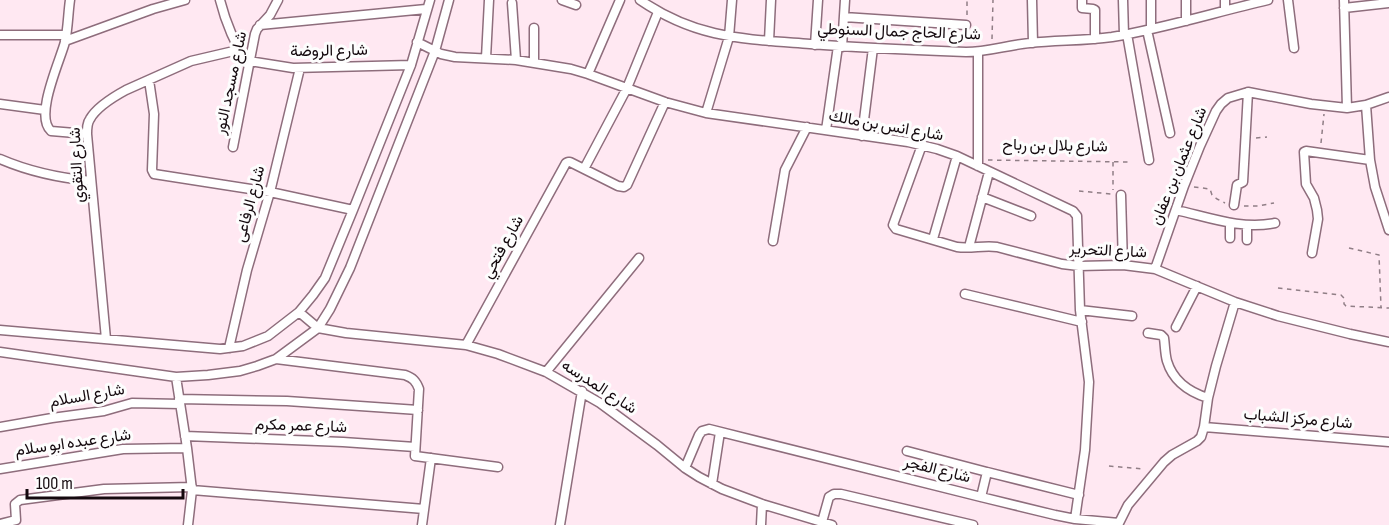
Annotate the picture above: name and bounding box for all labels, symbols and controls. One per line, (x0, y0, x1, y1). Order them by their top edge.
street label: شارع الحاج جمال السنوطي (817, 20, 981, 47)
street label: شارع مسجد النور (211, 30, 252, 138)
street label: شارع الروضة (290, 41, 368, 62)
street label: شارع عثمان بن عفان (1147, 104, 1212, 228)
street label: شارع انس بن مالك (827, 107, 945, 146)
street label: شارع التقوي (66, 127, 91, 203)
street label: شارع بلال بن رباح (1002, 136, 1108, 157)
street label: شارع الرفاعى (231, 164, 270, 245)
street label: شارع فتحي (478, 212, 531, 283)
street label: شارع التحرير (1068, 239, 1147, 264)
street label: شارع المدرسه (557, 356, 640, 419)
street label: شارع السلام (48, 380, 126, 413)
street label: شارع مركز الشباب (1243, 405, 1353, 434)
street label: شارع عمر مكرم (255, 415, 347, 438)
street label: شارع عبده ابو سلام (14, 425, 132, 462)
street label: شارع الفجر (900, 452, 972, 488)
scale bar (27, 462, 183, 500)
text: 100 m (36, 473, 73, 494)

